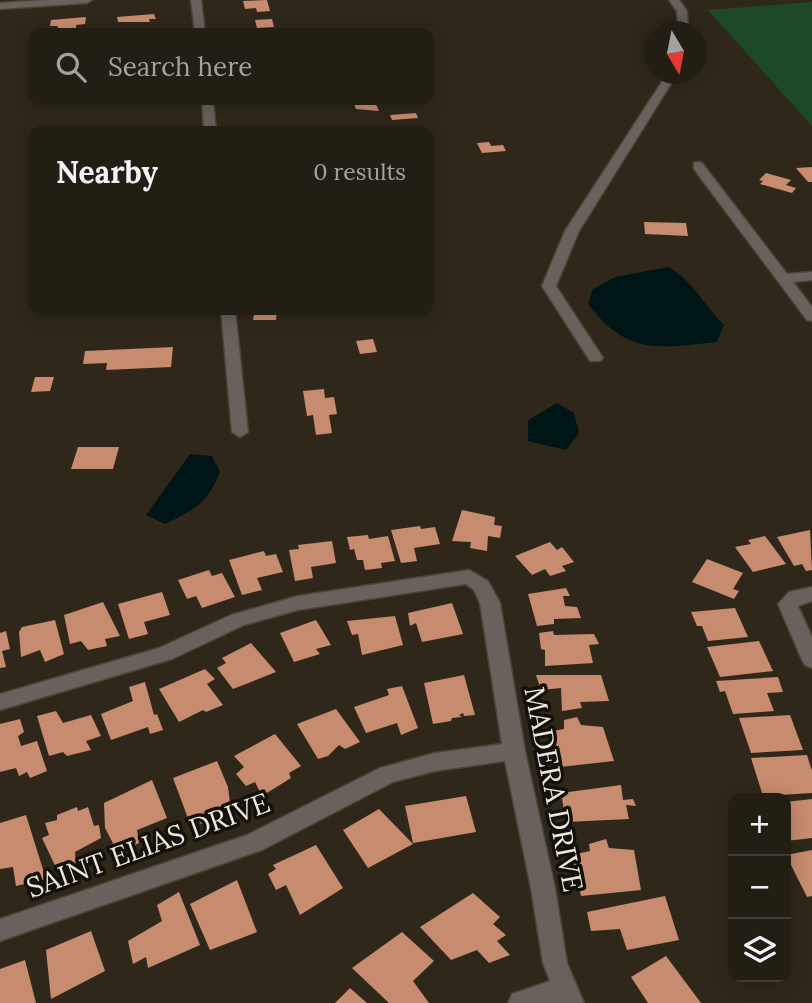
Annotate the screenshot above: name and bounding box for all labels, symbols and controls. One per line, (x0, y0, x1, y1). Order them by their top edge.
north arrow (644, 21, 707, 84)
search box (28, 28, 434, 105)
icon: search (52, 48, 90, 86)
text: Search here (108, 50, 252, 83)
text: Nearby (56, 153, 158, 191)
text: 0 results (313, 157, 406, 186)
street label: MADERA DRIVE (516, 683, 592, 895)
street label: SAINT ELIAS DRIVE (21, 784, 275, 906)
map controls (728, 793, 791, 982)
button: + (728, 793, 791, 856)
button: − (728, 856, 791, 919)
button: layers (728, 919, 791, 982)

